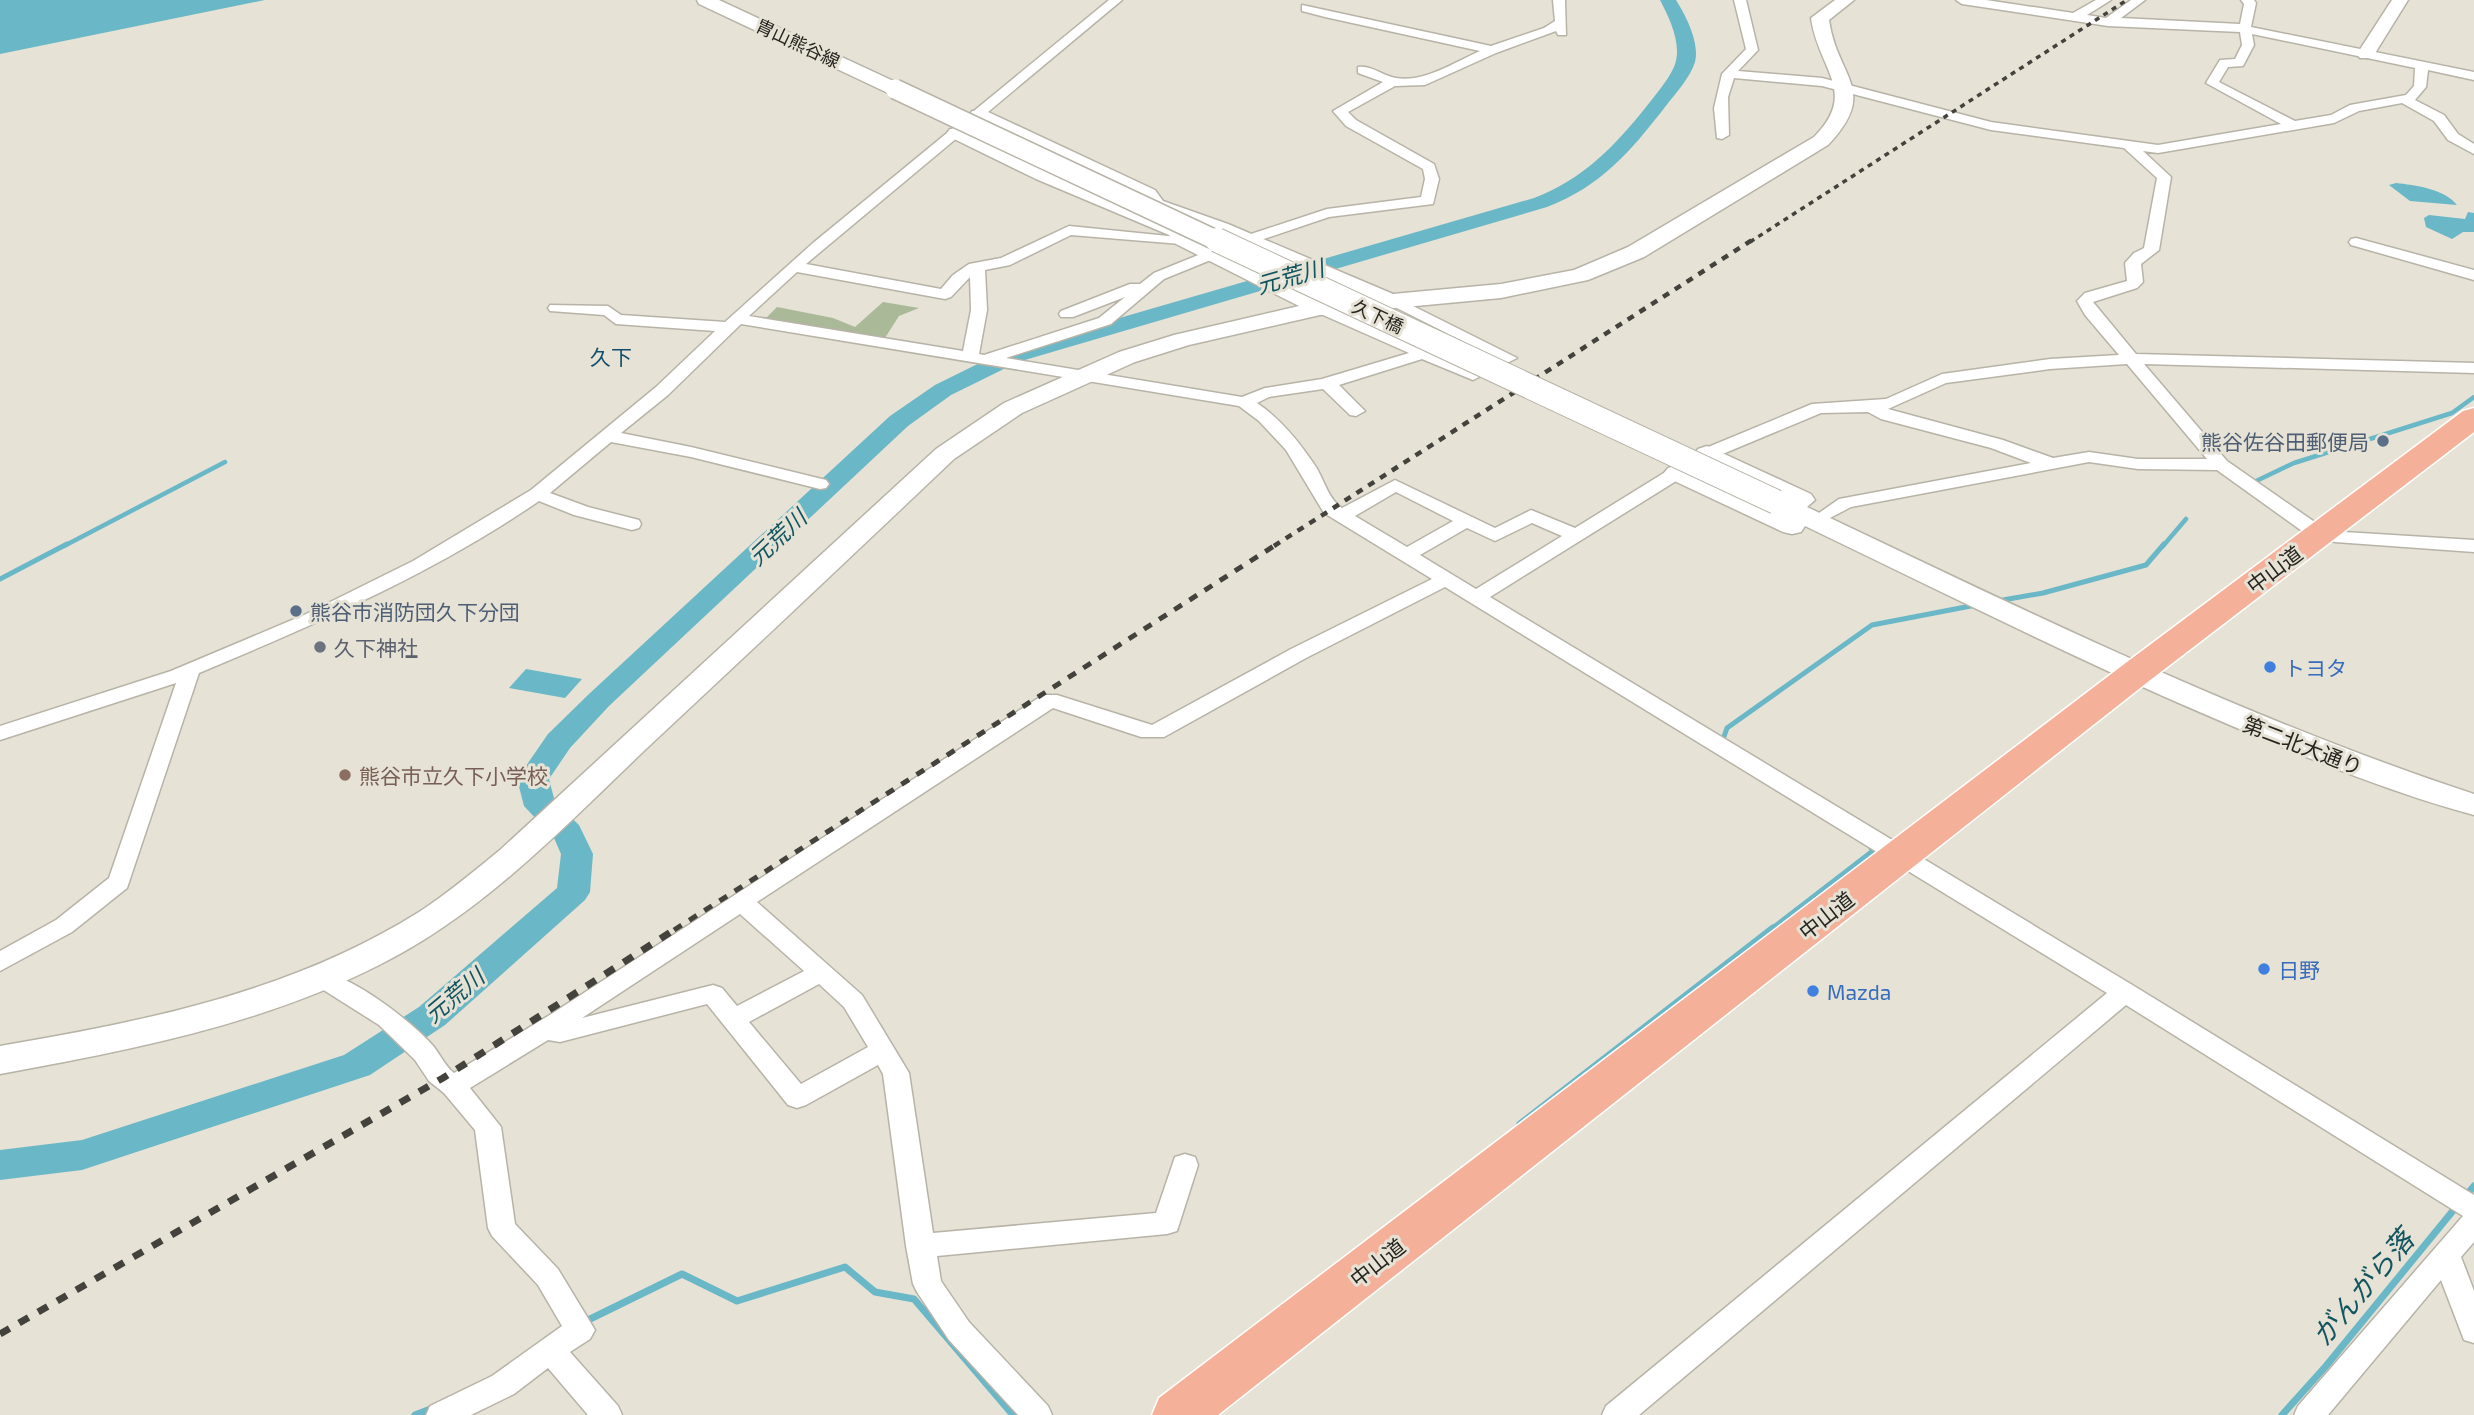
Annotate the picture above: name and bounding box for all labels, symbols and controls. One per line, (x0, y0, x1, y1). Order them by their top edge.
street label: 胄山熊谷線 (753, 14, 843, 72)
water label: 元荒川 (1253, 252, 1330, 299)
street label: 久下橋 (1349, 295, 1407, 337)
district label: 久下 (590, 344, 632, 369)
place label: 熊谷佐谷田郵便局 (2201, 429, 2369, 454)
marker: 熊谷佐谷田郵便局 (2375, 433, 2391, 449)
water label: 元荒川 (742, 501, 814, 571)
street label: 中山道 (2241, 540, 2307, 598)
place label: 熊谷市消防団久下分団 (310, 599, 520, 624)
marker: 熊谷市消防団久下分団 (288, 603, 304, 619)
place label: 久下神社 (334, 635, 418, 660)
marker: 久下神社 (312, 639, 328, 655)
place label: トヨタ (2284, 655, 2347, 680)
marker: トヨタ (2262, 659, 2278, 675)
street label: 第二北大通り (2240, 711, 2366, 779)
place label: 熊谷市立久下小学校 (359, 763, 548, 788)
marker: 熊谷市立久下小学校 (337, 767, 353, 783)
street label: 中山道 (1793, 886, 1859, 944)
place label: 日野 (2278, 957, 2320, 982)
water label: 元荒川 (419, 960, 492, 1028)
marker: 日野 (2256, 961, 2272, 977)
place label: Mazda (1827, 979, 1891, 1004)
marker: Mazda (1805, 983, 1821, 999)
water label: がんがら落 (2304, 1219, 2423, 1352)
street label: 中山道 (1344, 1233, 1410, 1291)

